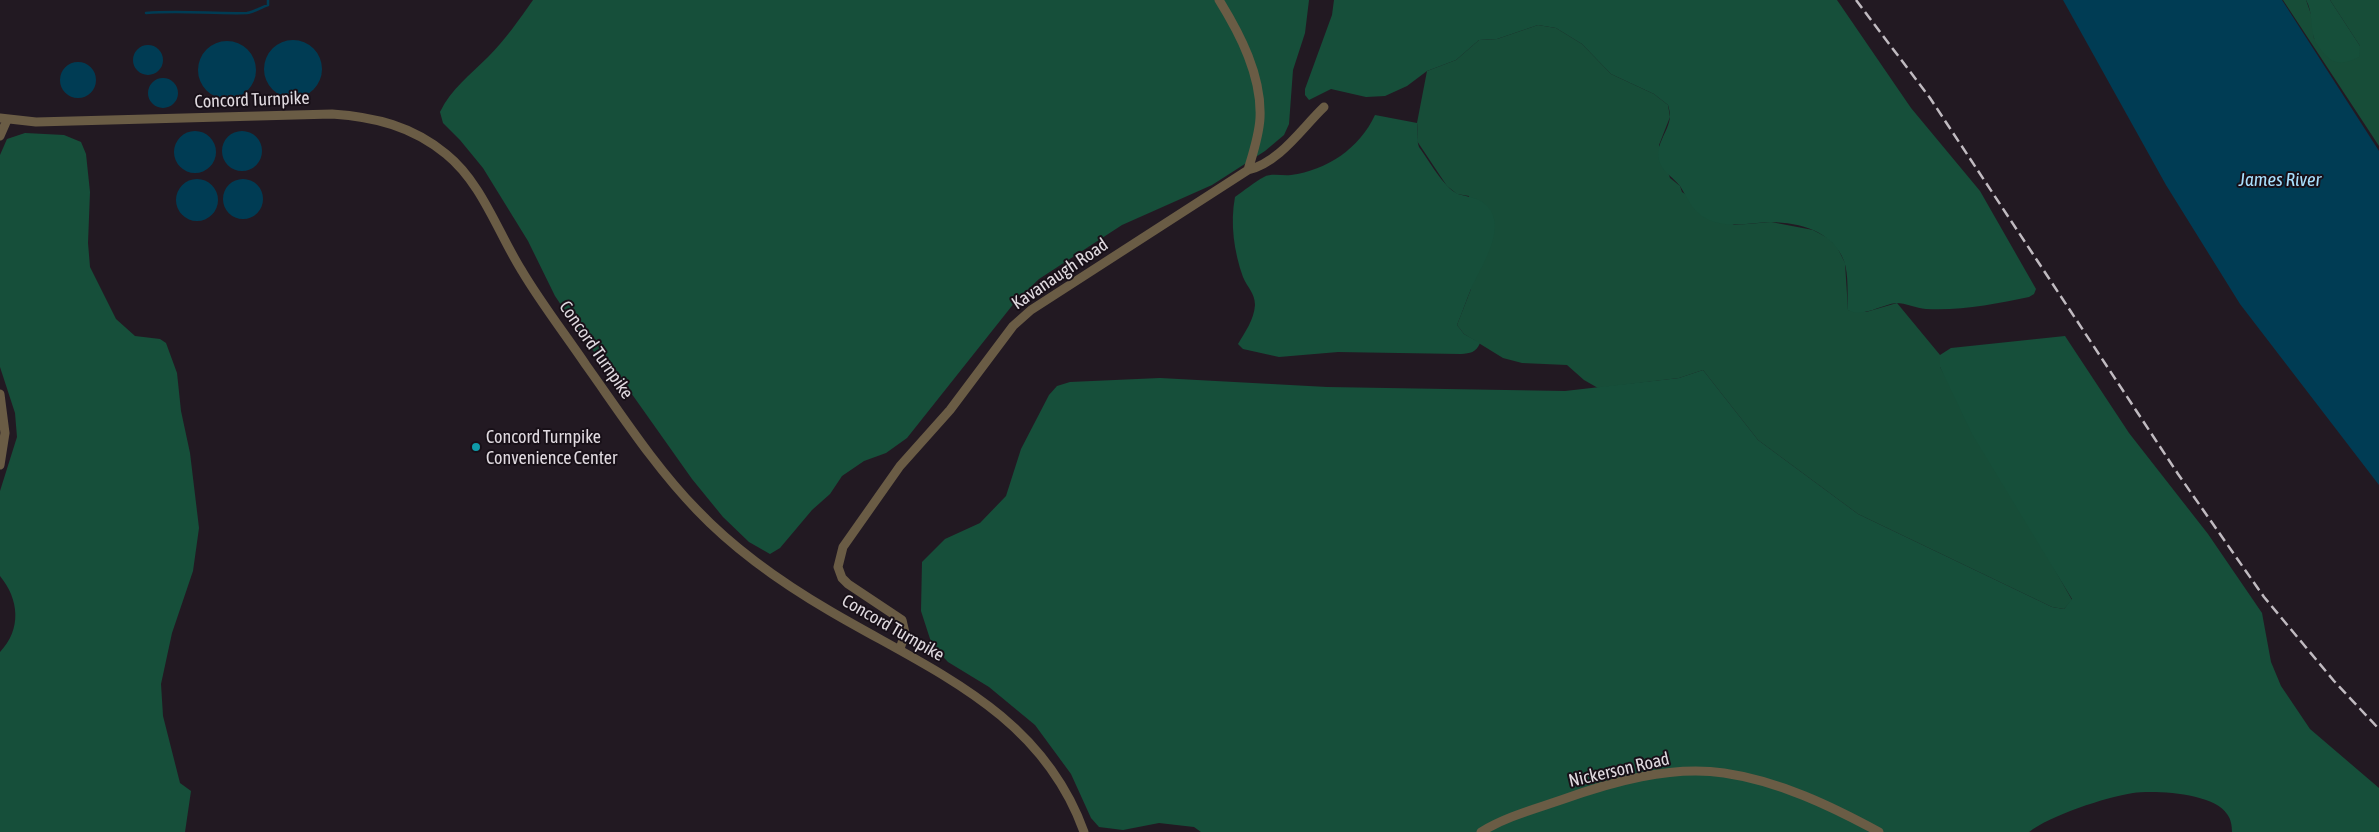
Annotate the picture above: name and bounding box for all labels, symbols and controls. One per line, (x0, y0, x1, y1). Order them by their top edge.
street label: Concord Turnpike (194, 87, 310, 113)
water label: James River (2239, 169, 2321, 191)
street label: Kavanaugh Road (1008, 234, 1112, 314)
street label: Concord Turnpike (554, 297, 638, 403)
place label: Concord Turnpike Convenience Center (486, 426, 617, 468)
marker: Concord Turnpike Convenience Center (470, 441, 482, 453)
street label: Concord Turnpike (838, 590, 948, 666)
street label: Nickerson Road (1566, 748, 1672, 792)

